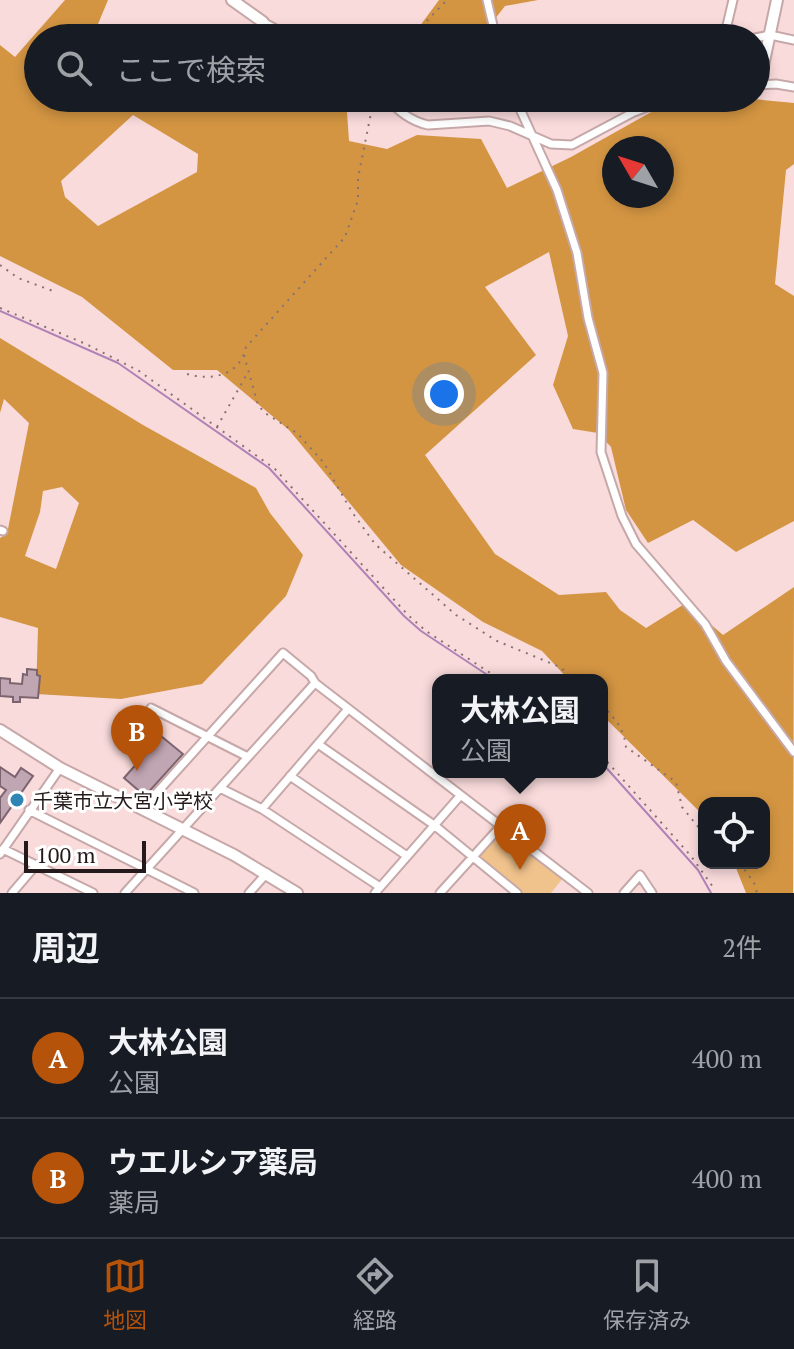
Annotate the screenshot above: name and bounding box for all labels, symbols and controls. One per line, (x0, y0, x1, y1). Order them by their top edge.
search box (24, 24, 770, 112)
icon: search (52, 46, 96, 90)
text: ここで検索 (116, 50, 266, 90)
north arrow (602, 136, 674, 208)
your location (424, 374, 464, 414)
popup (432, 674, 608, 778)
text: 大林公園 (460, 690, 580, 730)
pin: B (111, 705, 163, 771)
text: 公園 (460, 733, 512, 767)
place label: 千葉市立大宮小学校 (33, 787, 213, 814)
marker: 千葉市立大宮小学校 (8, 791, 26, 809)
map controls (698, 797, 770, 869)
button: locate (698, 797, 770, 869)
pin: A (494, 804, 546, 870)
scale bar (24, 837, 146, 873)
text: 100 m (36, 840, 96, 869)
text: 周辺 (32, 925, 100, 970)
text: 2件 (722, 930, 762, 964)
text: 大林公園 (108, 1022, 228, 1062)
text: A (49, 1041, 67, 1075)
text: 400 m (692, 1041, 762, 1075)
text: 公園 (108, 1065, 160, 1099)
text: ウエルシア薬局 (108, 1142, 318, 1182)
text: B (50, 1161, 66, 1195)
text: 400 m (692, 1161, 762, 1195)
text: 薬局 (108, 1185, 160, 1219)
tab: 地図 (103, 1254, 147, 1334)
tab: 経路 (353, 1254, 397, 1334)
tab: 保存済み (603, 1254, 691, 1334)

